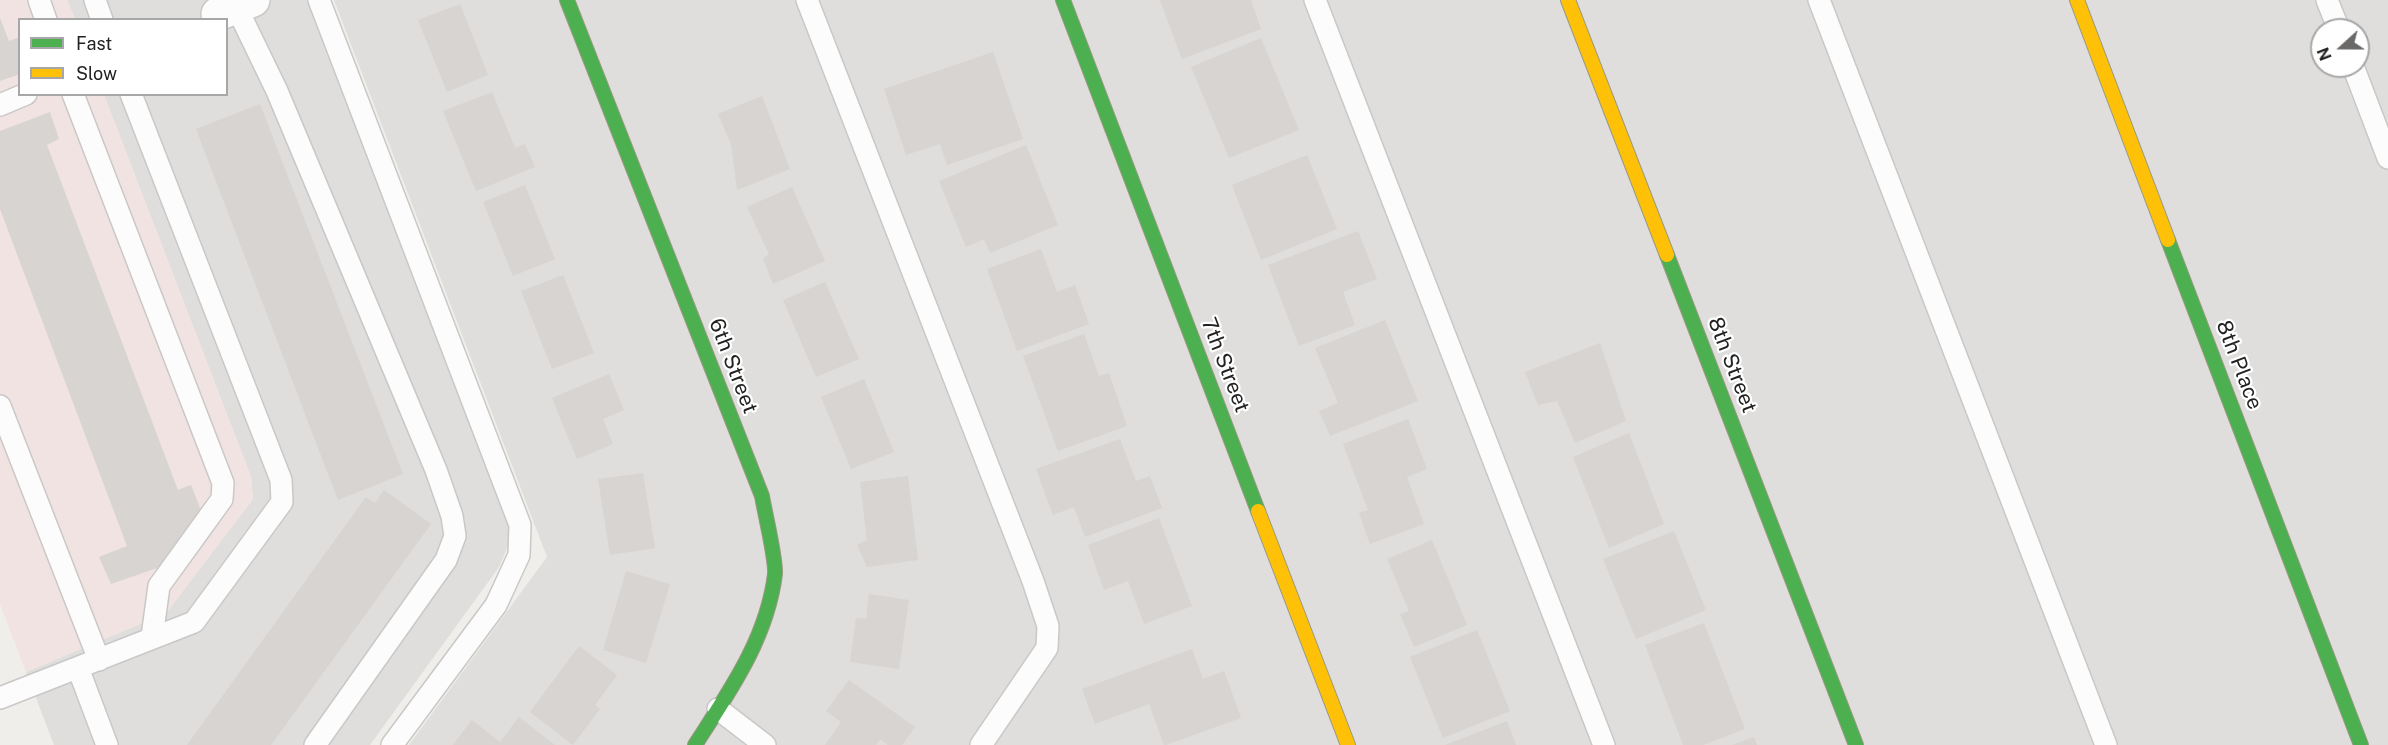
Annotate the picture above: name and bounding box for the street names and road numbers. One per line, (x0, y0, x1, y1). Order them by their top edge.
street label: 7th Street (1195, 314, 1255, 416)
street label: 8th Street (1702, 314, 1762, 416)
street label: 6th Street (703, 315, 763, 417)
street label: 8th Place (2210, 317, 2268, 413)

